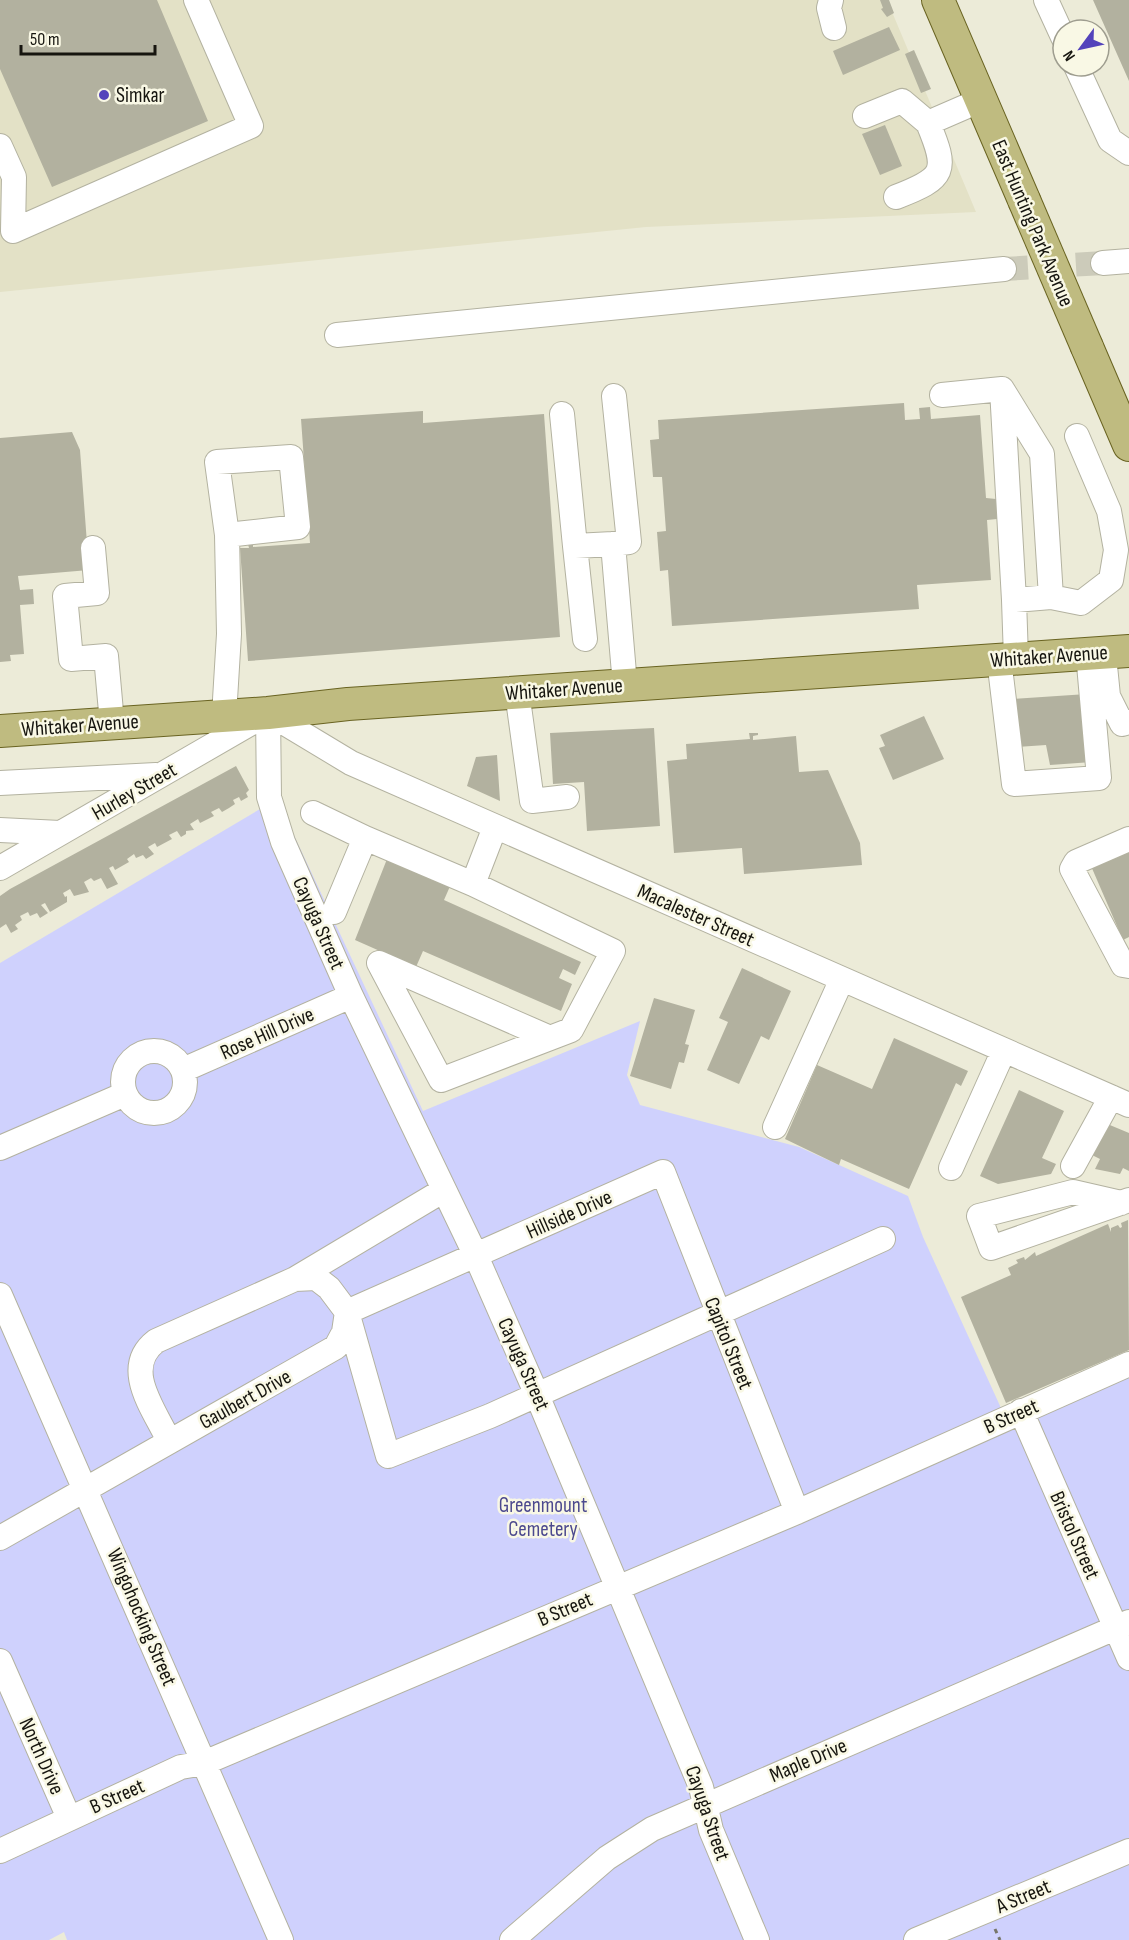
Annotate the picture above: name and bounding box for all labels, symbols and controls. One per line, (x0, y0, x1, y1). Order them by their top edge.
scale bar (21, 18, 154, 56)
north arrow (1051, 18, 1111, 78)
text: 50 m (30, 29, 60, 50)
text: N (1059, 47, 1080, 64)
place label: Simkar (116, 83, 165, 108)
marker: Simkar (97, 88, 111, 102)
street label: East Hunting Park Avenue (986, 136, 1079, 310)
street label: Whitaker Avenue (989, 640, 1109, 673)
street label: Whitaker Avenue (504, 673, 624, 706)
street label: Whitaker Avenue (20, 709, 140, 742)
street label: Hurley Street (88, 757, 181, 826)
street label: Cayuga Street (287, 873, 350, 973)
street label: Macalester Street (634, 879, 758, 952)
street label: Rose Hill Drive (216, 1002, 318, 1065)
street label: Hillside Drive (523, 1185, 616, 1244)
street label: Capitol Street (699, 1294, 758, 1393)
street label: Cayuga Street (492, 1314, 555, 1414)
street label: Gaulbert Drive (195, 1364, 295, 1435)
street label: B Street (980, 1393, 1042, 1439)
street label: Bristol Street (1044, 1487, 1105, 1583)
park label: Greenmount Cemetery (499, 1493, 587, 1542)
street label: Wingohocking Street (101, 1545, 182, 1690)
street label: B Street (534, 1587, 596, 1632)
street label: North Drive (14, 1714, 69, 1798)
street label: Maple Drive (766, 1733, 851, 1788)
street label: Cayuga Street (680, 1763, 735, 1864)
street label: B Street (86, 1773, 148, 1819)
street label: A Street (991, 1874, 1054, 1919)

